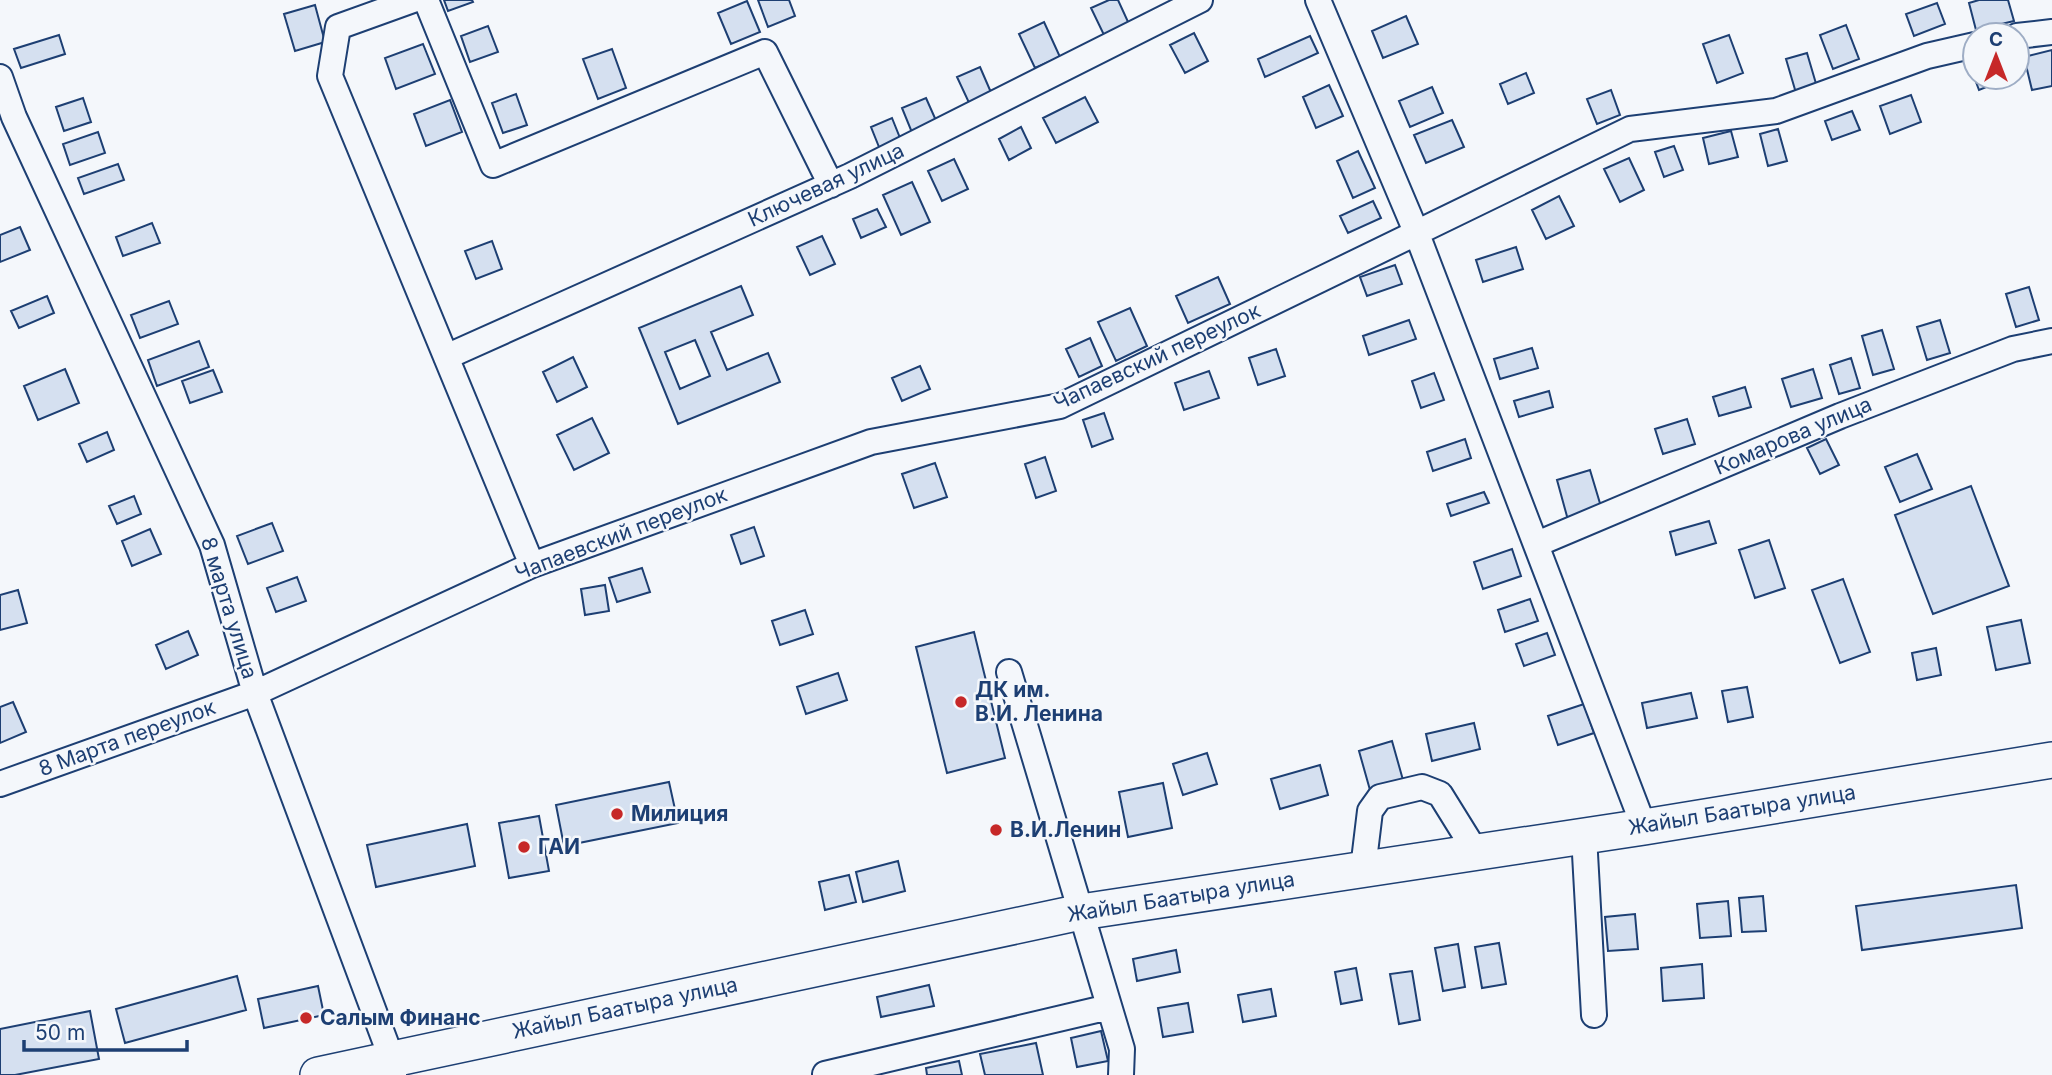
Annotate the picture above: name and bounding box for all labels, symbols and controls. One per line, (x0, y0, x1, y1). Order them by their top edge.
north arrow (1961, 21, 2031, 91)
text: С (1989, 28, 2003, 51)
street label: Ключевая улица (744, 137, 908, 232)
street label: Чапаевский переулок (1050, 297, 1265, 415)
street label: Комарова улица (1710, 391, 1875, 480)
street label: Чапаевский переулок (511, 481, 731, 586)
street label: 8 марта улица (196, 534, 263, 682)
place label: ДК им. В.И. Ленина (975, 677, 1103, 726)
street label: 8 Марта переулок (35, 694, 219, 781)
marker: ДК им. В.И. Ленина (953, 694, 969, 710)
street label: Жайыл Баатыра улица (1626, 779, 1857, 840)
place label: Милиция (631, 801, 728, 826)
marker: Милиция (609, 806, 625, 822)
place label: В.И.Ленин (1010, 817, 1121, 842)
marker: В.И.Ленин (988, 822, 1004, 838)
place label: ГАИ (538, 834, 580, 859)
marker: ГАИ (516, 839, 532, 855)
street label: Жайыл Баатыра улица (1065, 866, 1296, 927)
street label: Жайыл Баатыра улица (510, 971, 740, 1044)
place label: Салым Финанс (320, 1005, 481, 1030)
scale bar (24, 1009, 187, 1052)
marker: Салым Финанс (298, 1010, 314, 1026)
text: 50 m (35, 1020, 85, 1045)

